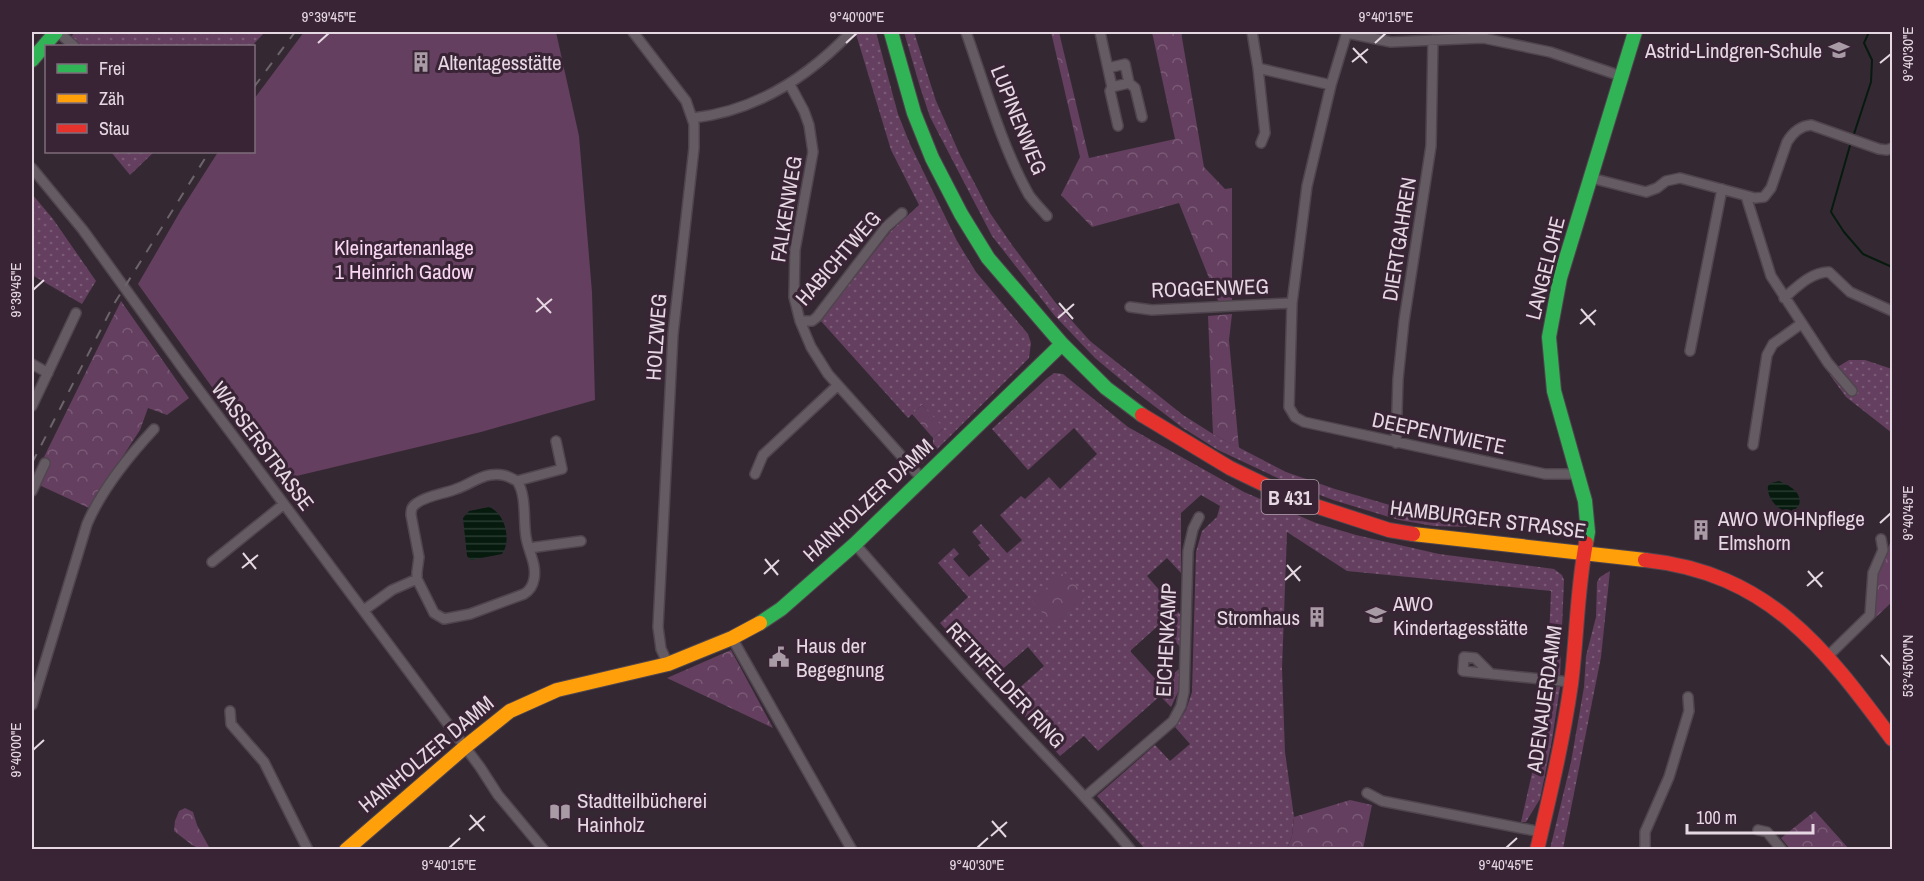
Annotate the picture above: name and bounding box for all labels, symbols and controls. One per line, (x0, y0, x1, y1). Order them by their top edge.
text: 9°39'45"E (301, 6, 357, 27)
text: 9°40'00"E (829, 6, 885, 27)
text: 9°40'15"E (1358, 6, 1414, 27)
text: 9°40'30"E (1897, 26, 1918, 82)
place label: Astrid-Lindgren-Schule (1644, 36, 1822, 65)
school or university icon: Astrid-Lindgren-Schule (1827, 38, 1851, 62)
legend (45, 45, 255, 153)
place label: Altentagesstätte (437, 48, 562, 77)
building icon: Altentagesstätte (409, 50, 433, 74)
text: Frei (99, 56, 125, 81)
street label: LUPINENWEG (984, 61, 1054, 179)
text: Zäh (99, 86, 124, 111)
text: Stau (99, 116, 129, 141)
street label: FALKENWEG (763, 154, 809, 264)
street label: DIERTGAHREN (1375, 175, 1423, 303)
street label: HABICHTWEG (789, 204, 887, 312)
street label: LANGELOHE (1518, 213, 1572, 323)
park label: Kleingartenanlage 1 Heinrich Gadow (334, 233, 474, 286)
text: 9°39'45"E (5, 262, 26, 318)
street label: ROGGENWEG (1151, 271, 1269, 305)
street label: HOLZWEG (638, 293, 674, 381)
street label: WASSERSTRASSE (205, 376, 321, 516)
street label: DEEPENTWIETE (1370, 405, 1508, 461)
street label: HAINHOLZER DAMM (797, 432, 939, 568)
road number: B 431 (1262, 480, 1318, 514)
text: 9°40'45"E (1897, 485, 1918, 541)
street label: HAMBURGER STRASSE (1388, 493, 1588, 545)
place label: AWO WOHNpflege Elmshorn (1717, 504, 1865, 557)
building icon: AWO WOHNpflege Elmshorn (1689, 518, 1713, 542)
street label: EICHENKAMP (1149, 582, 1183, 698)
place label: AWO Kindertagesstätte (1392, 589, 1528, 642)
place label: Stromhaus (1217, 603, 1300, 632)
school or university icon: AWO Kindertagesstätte (1364, 603, 1388, 627)
building icon: Stromhaus (1305, 605, 1329, 629)
street label: RETHFELDER RING (940, 616, 1072, 754)
street label: ADENAUERDAMM (1519, 624, 1569, 775)
place label: Haus der Begegnung (796, 631, 885, 684)
text: 53°45'00"N (1897, 635, 1918, 697)
public building icon: Haus der Begegnung (767, 645, 791, 669)
street label: HAINHOLZER DAMM (352, 689, 500, 819)
text: 9°40'00"E (5, 722, 26, 778)
place label: Stadtteilbücherei Hainholz (577, 786, 707, 839)
scale bar (1687, 797, 1813, 835)
library icon: Stadtteilbücherei Hainholz (548, 800, 572, 824)
text: 100 m (1696, 805, 1737, 830)
text: 9°40'15"E (421, 854, 477, 875)
text: 9°40'30"E (949, 854, 1005, 875)
text: 9°40'45"E (1478, 854, 1534, 875)

